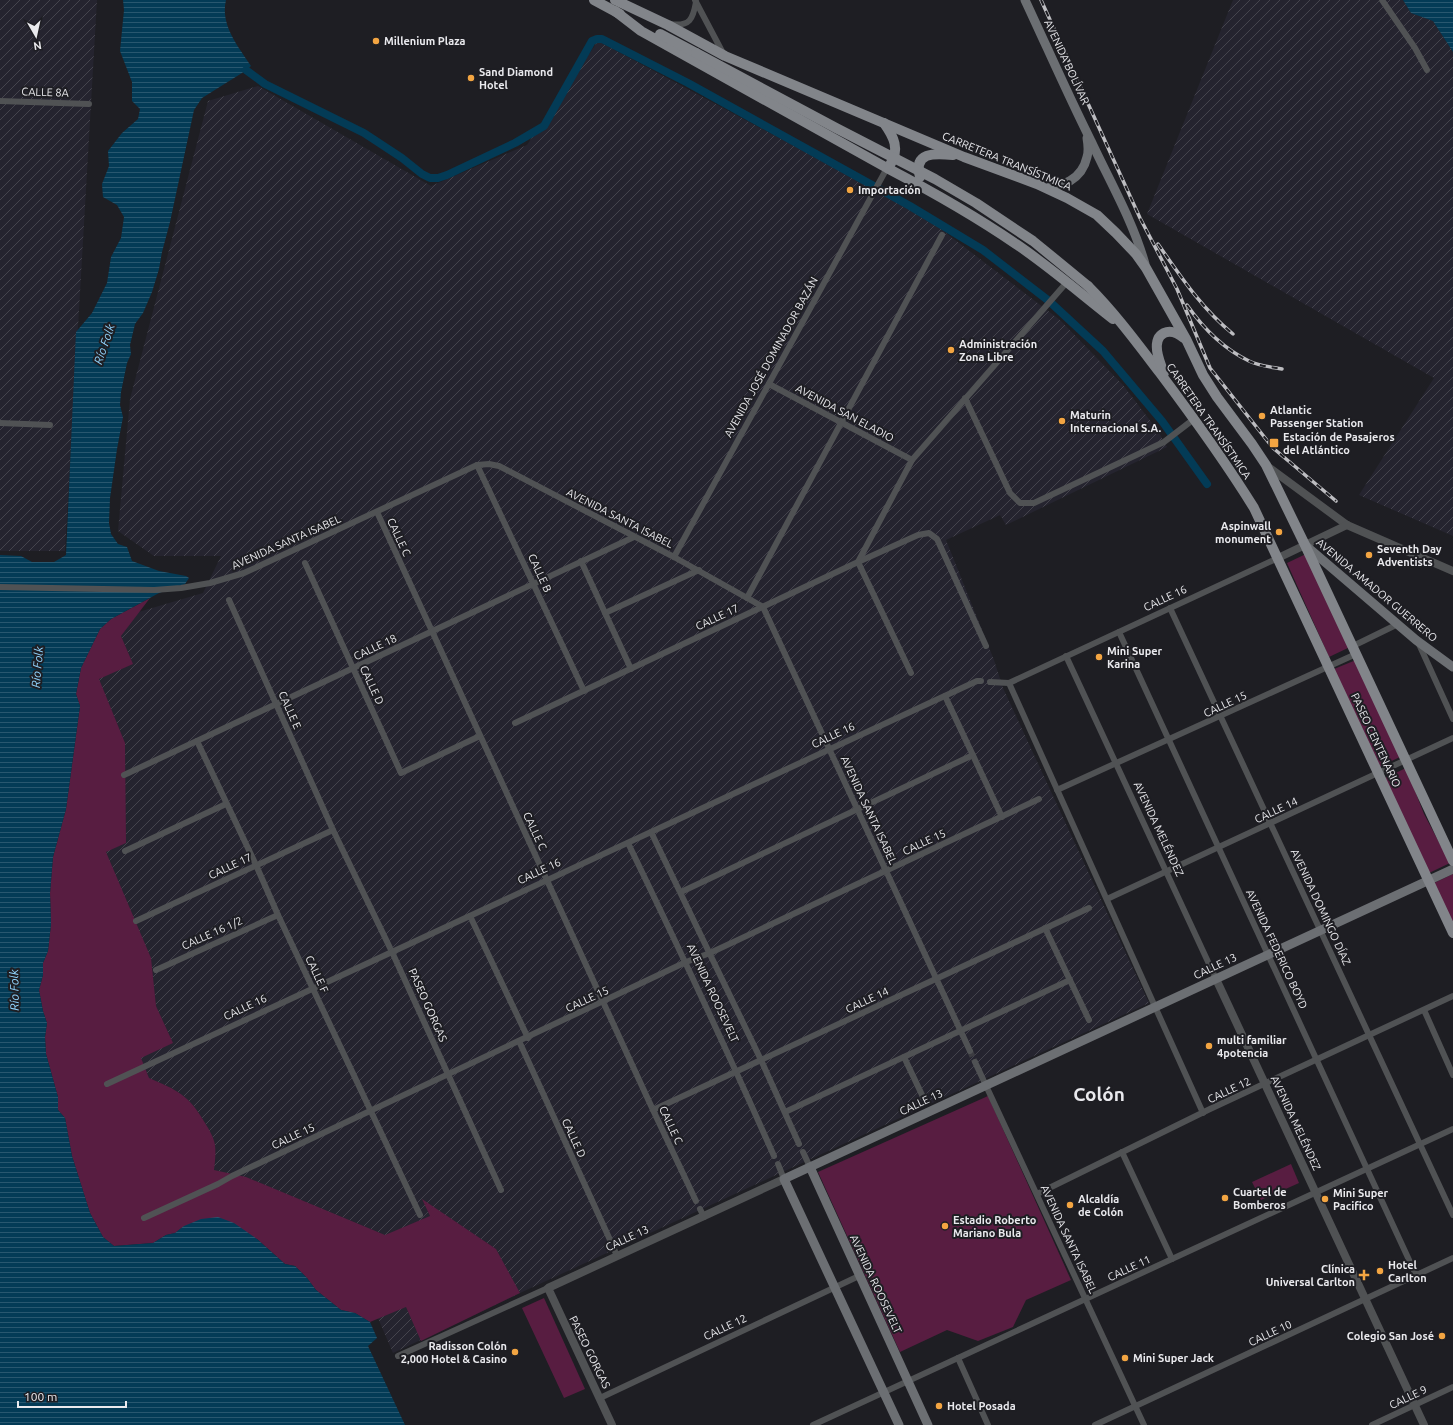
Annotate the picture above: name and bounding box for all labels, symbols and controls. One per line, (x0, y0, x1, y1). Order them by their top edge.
north arrow (16, 16, 56, 56)
street label: AVENIDA BOLÍVAR (1042, 17, 1093, 106)
place label: Millenium Plaza (384, 35, 466, 47)
marker: Millenium Plaza (371, 36, 381, 46)
text: N (33, 39, 43, 52)
place label: Sand Diamond Hotel (479, 66, 553, 91)
marker: Sand Diamond Hotel (466, 73, 476, 83)
street label: CALLE 8A (21, 85, 70, 99)
street label: CARRETERA TRANSÍSTMICA (941, 129, 1075, 193)
place label: Importación (858, 184, 921, 196)
marker: Importación (845, 185, 855, 195)
street label: AVENIDA JOSÉ DOMINADOR BAZÁN (721, 274, 820, 439)
water label: Río Folk (91, 321, 117, 366)
place label: Administración Zona Libre (959, 338, 1037, 363)
marker: Administración Zona Libre (946, 345, 956, 355)
street label: CARRETERA TRANSÍSTMICA (1164, 360, 1255, 482)
street label: AVENIDA SAN ELADIO (794, 382, 896, 444)
place label: Atlantic Passenger Station (1270, 404, 1364, 429)
place label: Maturin Internacional S.A. (1070, 409, 1161, 434)
marker: Atlantic Passenger Station (1257, 411, 1267, 421)
marker: Maturin Internacional S.A. (1057, 416, 1067, 426)
place label: Estación de Pasajeros del Atlántico (1283, 431, 1395, 456)
marker: Estación de Pasajeros del Atlántico (1268, 437, 1280, 449)
street label: AVENIDA SANTA ISABEL (565, 486, 676, 550)
street label: AVENIDA SANTA ISABEL (230, 512, 343, 572)
street label: CALLE C (385, 516, 413, 558)
place label: Aspinwall monument (1215, 520, 1272, 545)
marker: Aspinwall monument (1274, 527, 1284, 537)
street label: AVENIDA AMADOR GUERRERO (1314, 536, 1440, 644)
place label: Seventh Day Adventists (1377, 543, 1442, 568)
marker: Seventh Day Adventists (1364, 550, 1374, 560)
street label: CALLE B (526, 552, 554, 594)
street label: CALLE 16 (1141, 583, 1189, 613)
street label: CALLE 17 (693, 602, 741, 632)
street label: CALLE 18 (351, 632, 399, 662)
water label: Río Folk (29, 645, 45, 688)
place label: Mini Super Karina (1107, 645, 1163, 670)
marker: Mini Super Karina (1094, 652, 1104, 662)
street label: CALLE D (358, 664, 386, 707)
street label: CALLE E (276, 689, 304, 731)
street label: CALLE 15 (1201, 689, 1249, 719)
street label: PASEO CENTENARIO (1349, 691, 1403, 789)
street label: CALLE 16 (809, 720, 857, 750)
street label: AVENIDA SANTA ISABEL (839, 754, 900, 866)
street label: AVENIDA MELÉNDEZ (1132, 779, 1187, 878)
street label: CALLE 14 (1252, 795, 1300, 825)
street label: CALLE C (521, 810, 549, 852)
street label: CALLE 15 (900, 827, 948, 857)
street label: AVENIDA DOMINGO DÍAZ (1289, 847, 1354, 967)
street label: CALLE 17 (206, 851, 254, 881)
street label: CALLE 16 (515, 856, 563, 886)
street label: AVENIDA FEDERICO BOYD (1244, 887, 1310, 1011)
street label: CALLE 16 1/2 (180, 914, 244, 952)
street label: AVENIDA ROOSEVELT (685, 942, 741, 1044)
street label: CALLE 13 (1191, 951, 1239, 981)
street label: CALLE F (303, 953, 331, 995)
street label: PASEO GORGAS (406, 966, 450, 1044)
water label: Río Folk (7, 968, 21, 1011)
street label: CALLE 15 (563, 984, 611, 1014)
street label: CALLE 14 (843, 985, 891, 1015)
street label: CALLE 16 (221, 992, 269, 1022)
place label: multi familiar 4potencia (1217, 1034, 1287, 1059)
marker: multi familiar 4potencia (1204, 1041, 1214, 1051)
street label: AVENIDA MELÉNDEZ (1269, 1073, 1324, 1172)
street label: CALLE 12 (1205, 1075, 1253, 1105)
district label: Colón (1073, 1083, 1125, 1105)
street label: CALLE 13 (897, 1087, 945, 1117)
street label: CALLE C (657, 1104, 685, 1146)
street label: CALLE D (560, 1117, 588, 1160)
street label: CALLE 15 (269, 1121, 317, 1151)
street label: AVENIDA SANTA ISABEL (1039, 1183, 1100, 1295)
place label: Cuartel de Bomberos (1233, 1186, 1287, 1211)
place label: Mini Super Pacifico (1333, 1187, 1389, 1212)
place label: Alcaldía de Colón (1078, 1193, 1123, 1218)
marker: Cuartel de Bomberos (1220, 1193, 1230, 1203)
marker: Mini Super Pacifico (1320, 1194, 1330, 1204)
marker: Alcaldía de Colón (1065, 1200, 1075, 1210)
place label: Estadio Roberto Mariano Bula (953, 1214, 1037, 1239)
marker: Estadio Roberto Mariano Bula (940, 1221, 950, 1231)
street label: CALLE 13 (603, 1223, 651, 1253)
street label: AVENIDA ROOSEVELT (848, 1233, 904, 1335)
street label: CALLE 11 (1105, 1253, 1153, 1283)
place label: Hotel Carlton (1388, 1259, 1427, 1284)
place label: Clínica Universal Carlton (1266, 1263, 1355, 1288)
marker: Hotel Carlton (1375, 1266, 1385, 1276)
marker: Clínica Universal Carlton (1358, 1269, 1370, 1281)
street label: CALLE 12 (701, 1312, 749, 1342)
street label: PASEO GORGAS (567, 1314, 613, 1390)
street label: CALLE 10 (1246, 1318, 1294, 1348)
place label: Colegio San José (1347, 1330, 1434, 1342)
marker: Colegio San José (1437, 1331, 1447, 1341)
place label: Radisson Colón 2,000 Hotel & Casino (401, 1340, 507, 1365)
marker: Radisson Colón 2,000 Hotel & Casino (510, 1347, 520, 1357)
place label: Mini Super Jack (1133, 1352, 1215, 1364)
marker: Mini Super Jack (1120, 1353, 1130, 1363)
scale bar (18, 1383, 126, 1409)
street label: CALLE 9 (1387, 1383, 1429, 1411)
text: 100 m (24, 1390, 57, 1403)
place label: Hotel Posada (947, 1400, 1016, 1412)
marker: Hotel Posada (934, 1401, 944, 1411)

